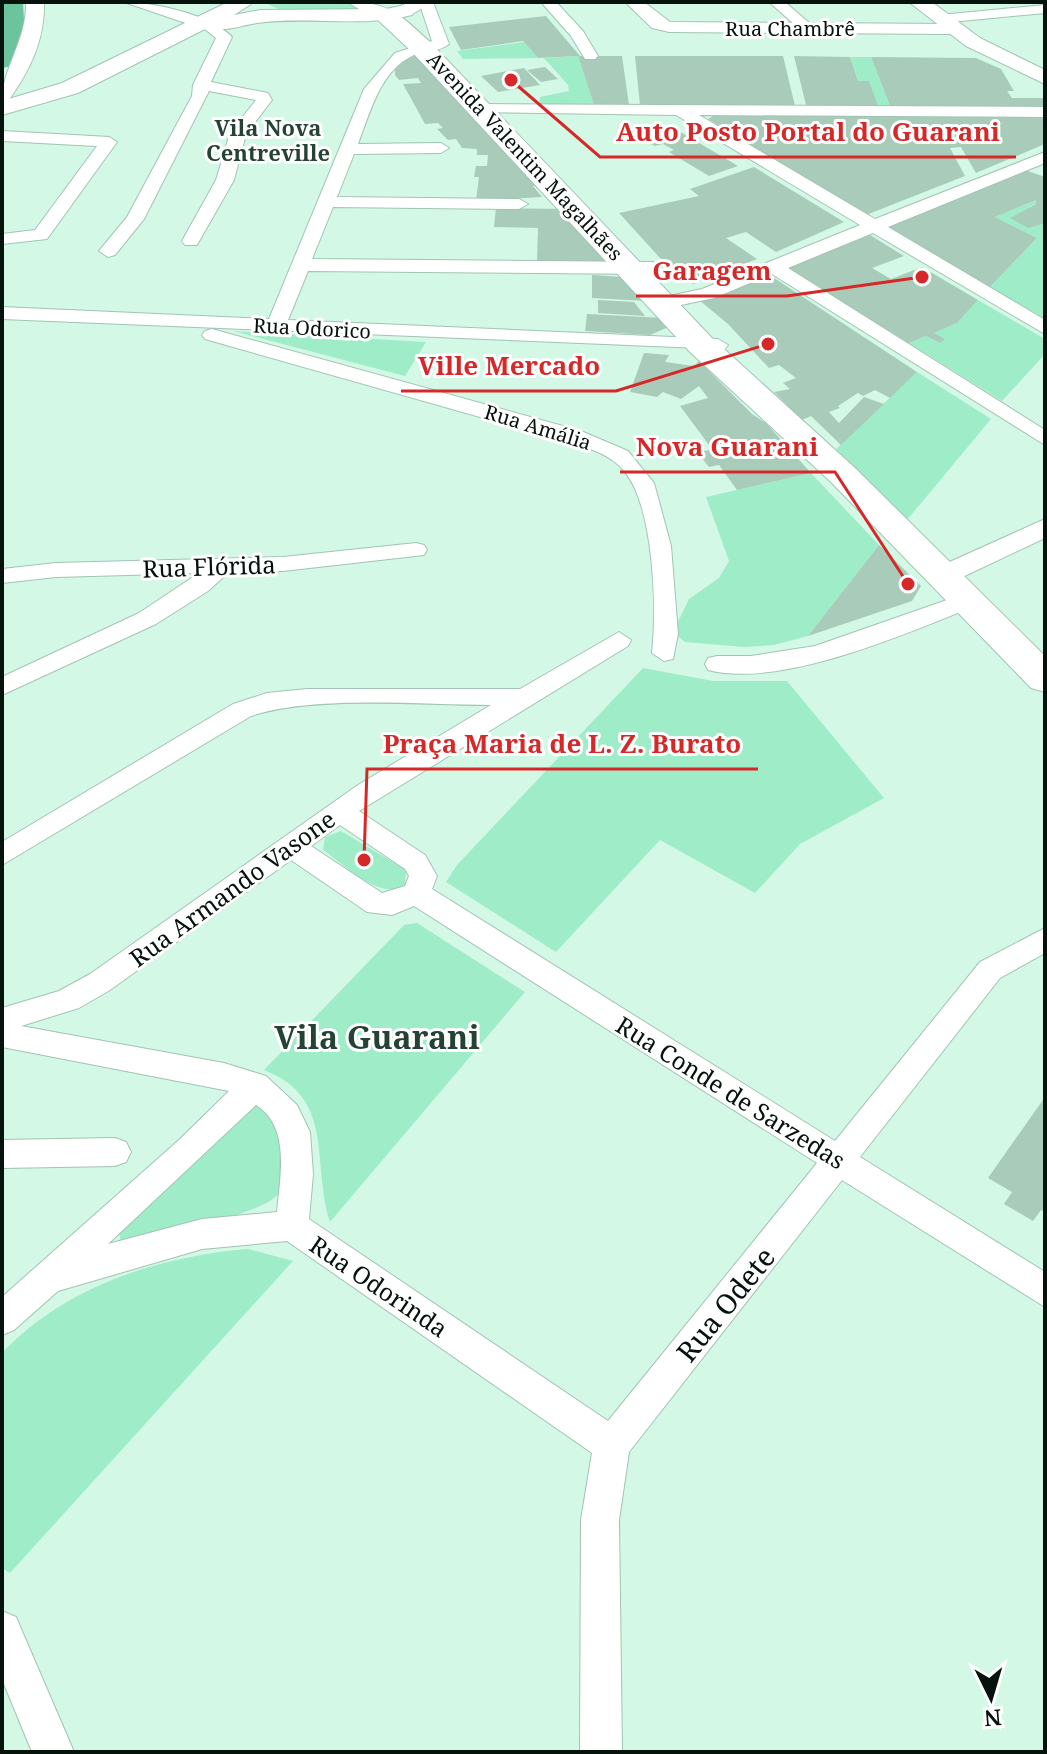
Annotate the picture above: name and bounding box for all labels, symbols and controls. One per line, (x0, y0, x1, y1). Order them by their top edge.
street label: Rua Chambrê (725, 15, 855, 42)
street label: Avenida Valentim Magalhães (421, 46, 629, 266)
callout: Auto Posto Portal do Guarani (600, 107, 1016, 157)
district label: Vila Nova Centreville (206, 112, 330, 167)
text: Auto Posto Portal do Guarani (616, 113, 1000, 149)
callout: Garagem (636, 246, 787, 296)
text: Garagem (652, 252, 772, 288)
street label: Rua Odorico (252, 311, 372, 345)
callout: Ville Mercado (401, 341, 616, 391)
text: Ville Mercado (418, 347, 600, 383)
street label: Rua Amália (481, 398, 595, 456)
callout: Nova Guarani (620, 422, 835, 472)
text: Nova Guarani (636, 428, 818, 464)
street label: Rua Flórida (142, 547, 276, 585)
callout: Praça Maria de L. Z. Burato (367, 719, 758, 769)
text: Praça Maria de L. Z. Burato (383, 725, 741, 761)
street label: Rua Armando Vasone (122, 802, 342, 974)
street label: Rua Conde de Sarzedas (610, 1008, 852, 1176)
district label: Vila Guarani (274, 1015, 480, 1058)
street label: Rua Odorinda (304, 1228, 454, 1344)
street label: Rua Odete (667, 1239, 783, 1369)
north arrow (951, 1658, 1031, 1738)
text: N (983, 1703, 1003, 1735)

